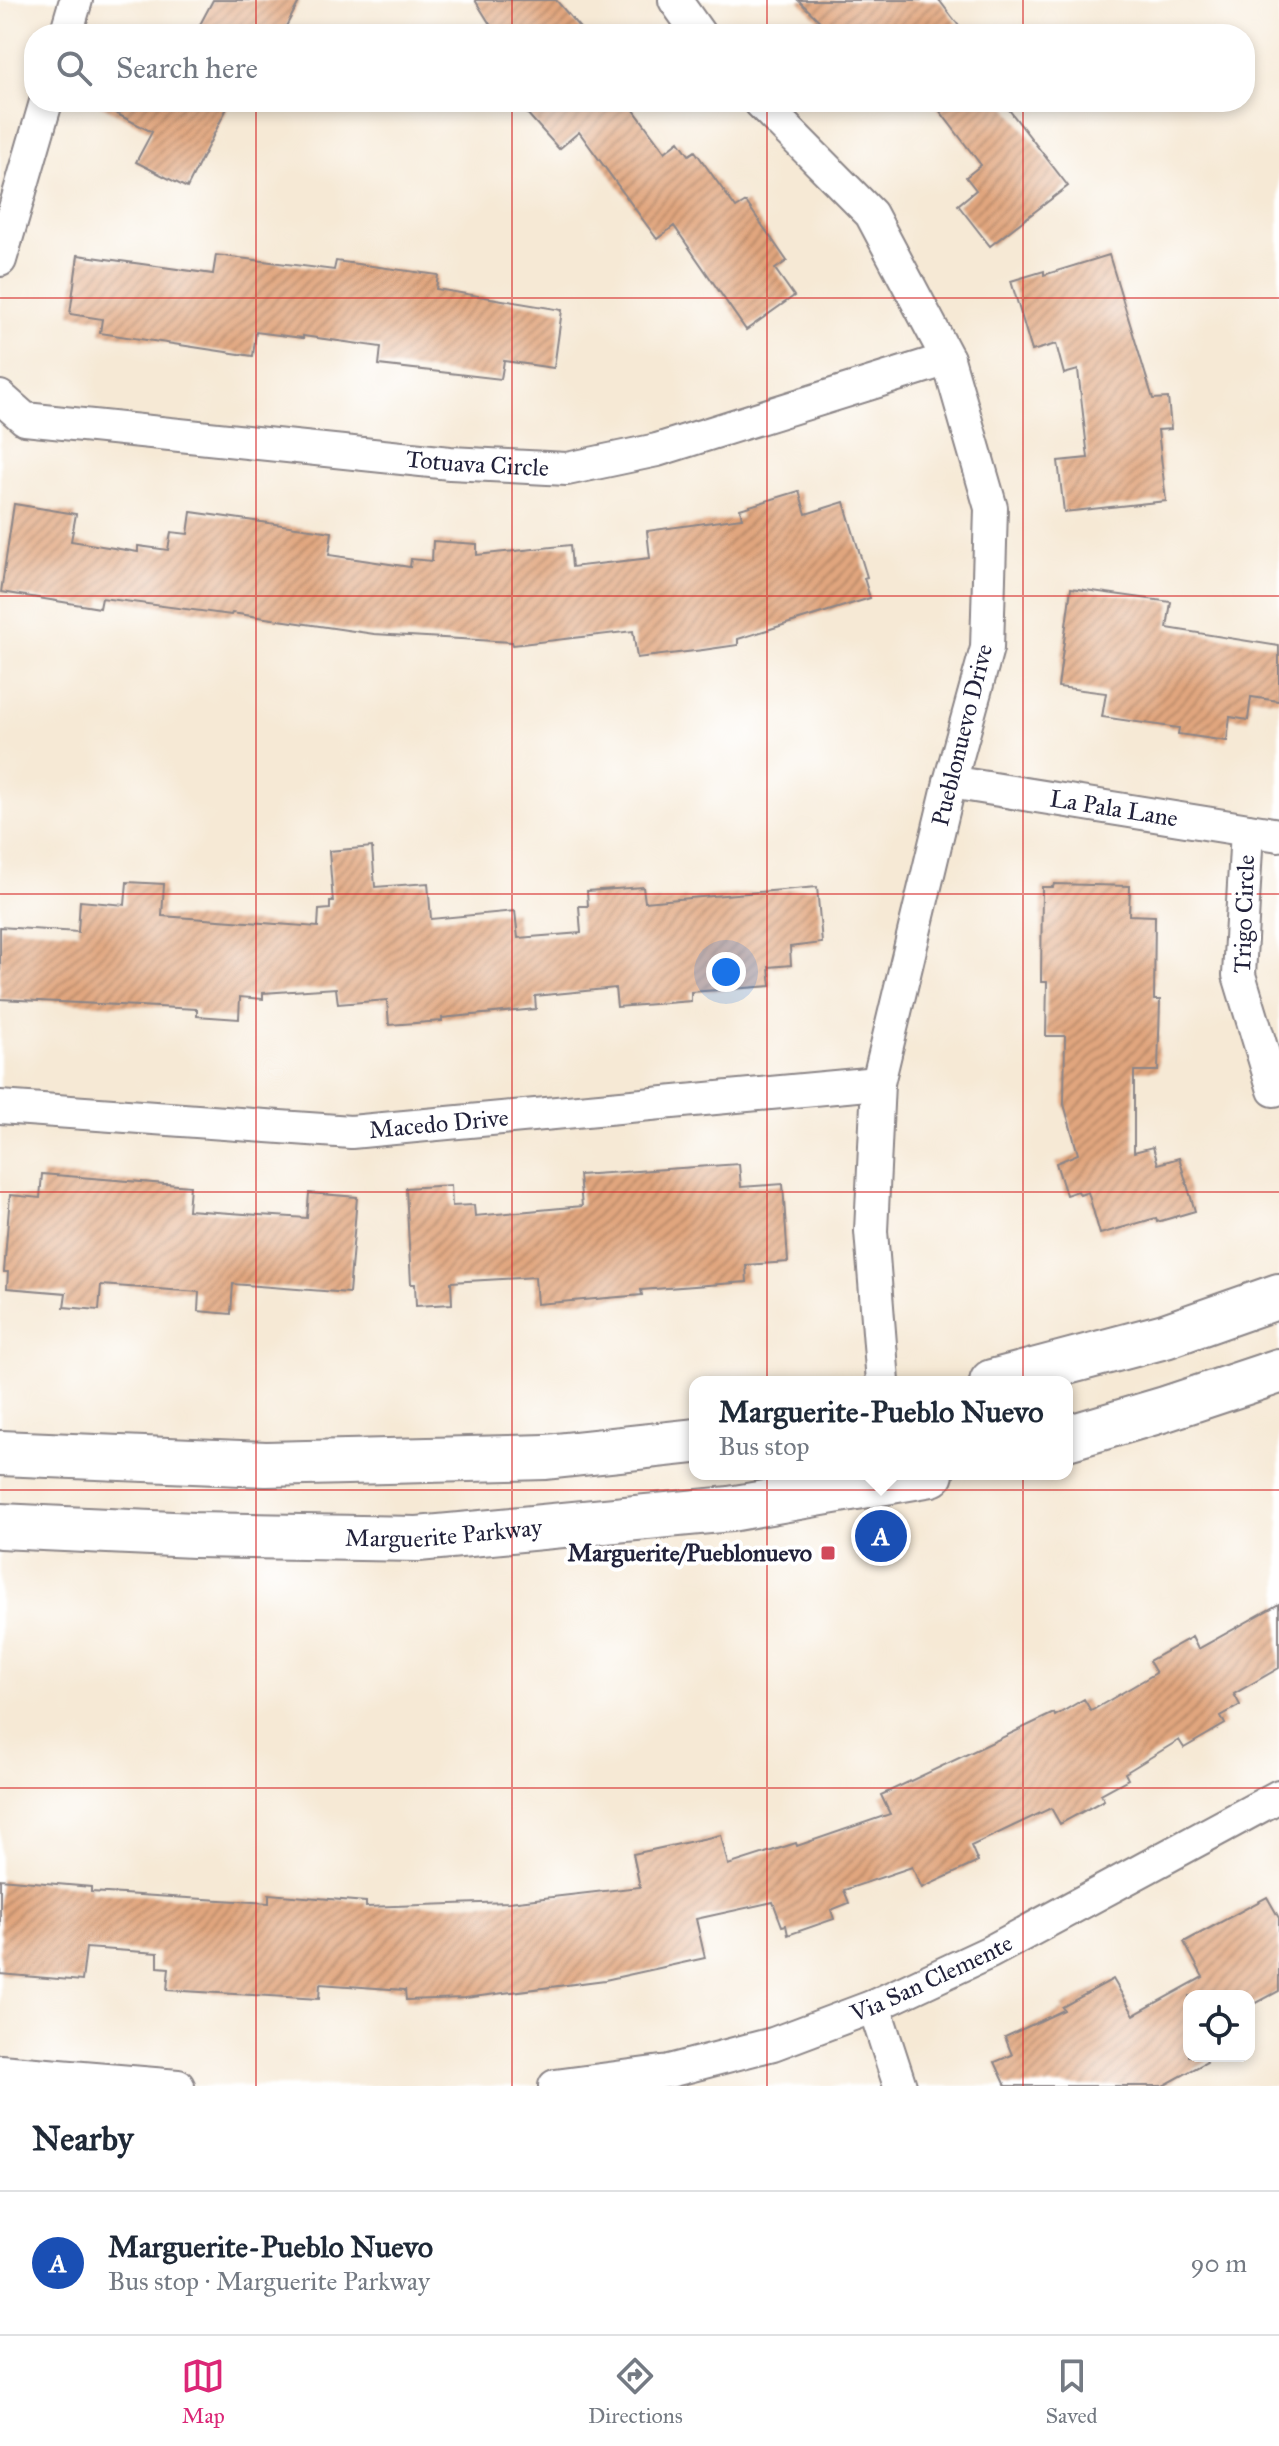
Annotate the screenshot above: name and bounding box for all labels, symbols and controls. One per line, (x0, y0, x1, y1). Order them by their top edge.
search box (24, 24, 1255, 112)
icon: search (52, 46, 96, 90)
text: Search here (116, 50, 258, 86)
street label: Totuava Circle (405, 444, 550, 483)
street label: Pueblonuevo Drive (925, 641, 999, 829)
street label: La Pala Lane (1048, 783, 1180, 833)
street label: Trigo Circle (1227, 854, 1261, 974)
your location (706, 952, 746, 992)
street label: Macedo Drive (368, 1102, 510, 1145)
popup (689, 1376, 1073, 1480)
text: Marguerite-Pueblo Nuevo (718, 1394, 1044, 1430)
text: Bus stop (718, 1430, 810, 1462)
pin: A (855, 1506, 907, 1566)
street label: Marguerite Parkway (345, 1512, 544, 1554)
place label: Marguerite/Pueblonuevo (568, 1538, 812, 1568)
marker: Marguerite/Pueblonuevo (819, 1544, 837, 1562)
street label: Via San Clemente (845, 1928, 1018, 2029)
map controls (1183, 1990, 1255, 2062)
button: locate (1183, 1990, 1255, 2062)
text: Nearby (32, 2118, 134, 2159)
text: Marguerite-Pueblo Nuevo (108, 2229, 433, 2265)
text: A (49, 2247, 67, 2279)
text: 90 m (1190, 2247, 1247, 2279)
text: Bus stop · Marguerite Parkway (108, 2265, 430, 2297)
tab: Map (181, 2354, 225, 2429)
tab: Directions (588, 2354, 683, 2429)
tab: Saved (1045, 2354, 1098, 2429)

